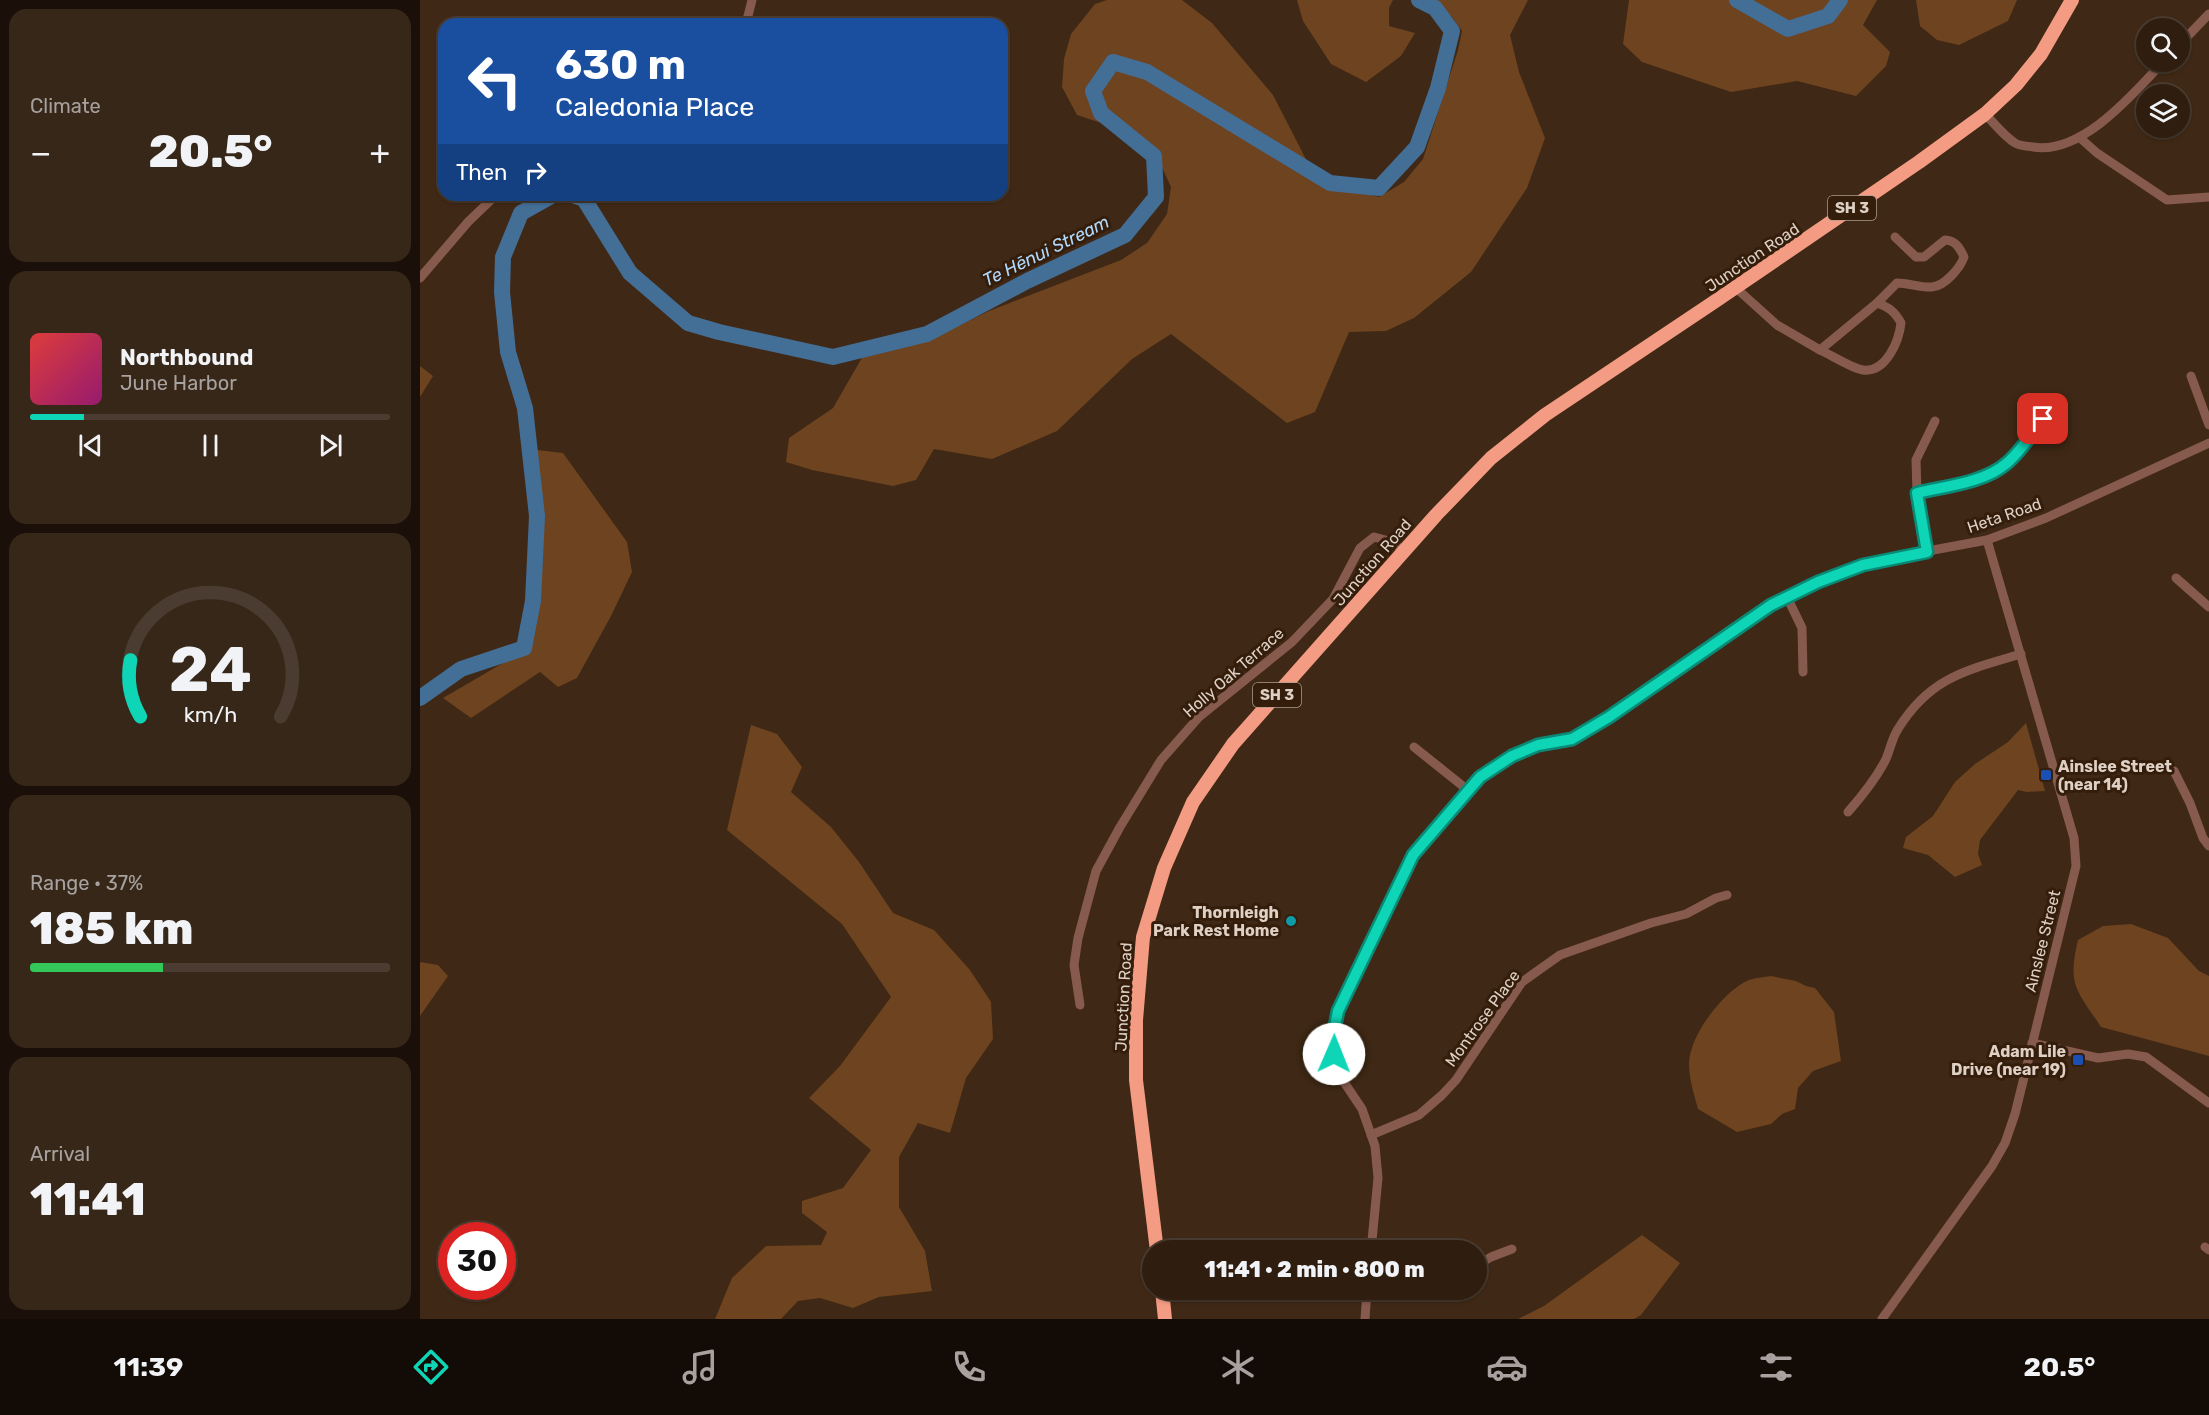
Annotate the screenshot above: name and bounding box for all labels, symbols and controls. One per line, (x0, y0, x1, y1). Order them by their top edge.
map controls (2136, 18, 2190, 138)
button: search (2136, 18, 2190, 72)
text: 630 m (555, 40, 686, 90)
icon: left (456, 42, 534, 120)
button: layers (2136, 84, 2190, 138)
text: Caledonia Place (555, 91, 754, 123)
text: Climate (30, 94, 101, 118)
text: 20.5° (148, 125, 273, 178)
text: − (30, 133, 51, 172)
text: + (369, 133, 390, 172)
icon: right (519, 156, 552, 189)
text: Then (456, 159, 507, 186)
road number: SH 3 (1828, 196, 1876, 220)
water label: Te Hēnui Stream (979, 211, 1113, 291)
street label: Junction Road (1702, 219, 1803, 296)
text: Northbound (120, 344, 253, 371)
text: June Harbor (120, 371, 237, 395)
pin (2017, 393, 2068, 444)
icon: arrive (2026, 402, 2059, 435)
icon: previous (74, 429, 107, 462)
icon: pause (194, 429, 227, 462)
icon: next (314, 429, 347, 462)
street label: Heta Road (1965, 494, 2044, 537)
street label: Junction Road (1329, 515, 1415, 610)
street label: Holly Oak Terrace (1179, 623, 1288, 721)
text: 24 (169, 633, 251, 707)
road number: SH 3 (1253, 683, 1301, 707)
text: km/h (183, 702, 237, 727)
place label: Ainslee Street (near 14) (2058, 757, 2172, 794)
marker: Ainslee Street (near 14) (2039, 768, 2053, 782)
text: Range · 37% (30, 871, 143, 895)
street label: Ainslee Street (2021, 888, 2064, 994)
text: 185 km (30, 902, 193, 955)
place label: Thornleigh Park Rest Home (1153, 903, 1279, 940)
marker: Thornleigh Park Rest Home (1284, 914, 1298, 928)
street label: Junction Road (1111, 942, 1136, 1052)
street label: Montrose Place (1441, 966, 1524, 1070)
position arrow (1302, 1022, 1366, 1086)
place label: Adam Lile Drive (near 19) (1951, 1042, 2066, 1079)
marker: Adam Lile Drive (near 19) (2071, 1053, 2085, 1067)
text: Arrival (30, 1142, 90, 1166)
text: 11:41 (30, 1173, 146, 1226)
speed limit sign: 30 (438, 1222, 516, 1300)
text: 11:41 · 2 min · 800 m (1204, 1256, 1425, 1283)
icon: directions (410, 1346, 452, 1388)
icon: music (679, 1346, 721, 1388)
icon: phone (948, 1346, 990, 1388)
icon: climate (1217, 1346, 1259, 1388)
icon: car (1486, 1346, 1528, 1388)
icon: filters (1755, 1346, 1797, 1388)
text: 11:39 (113, 1351, 183, 1383)
text: 20.5° (2024, 1351, 2095, 1383)

